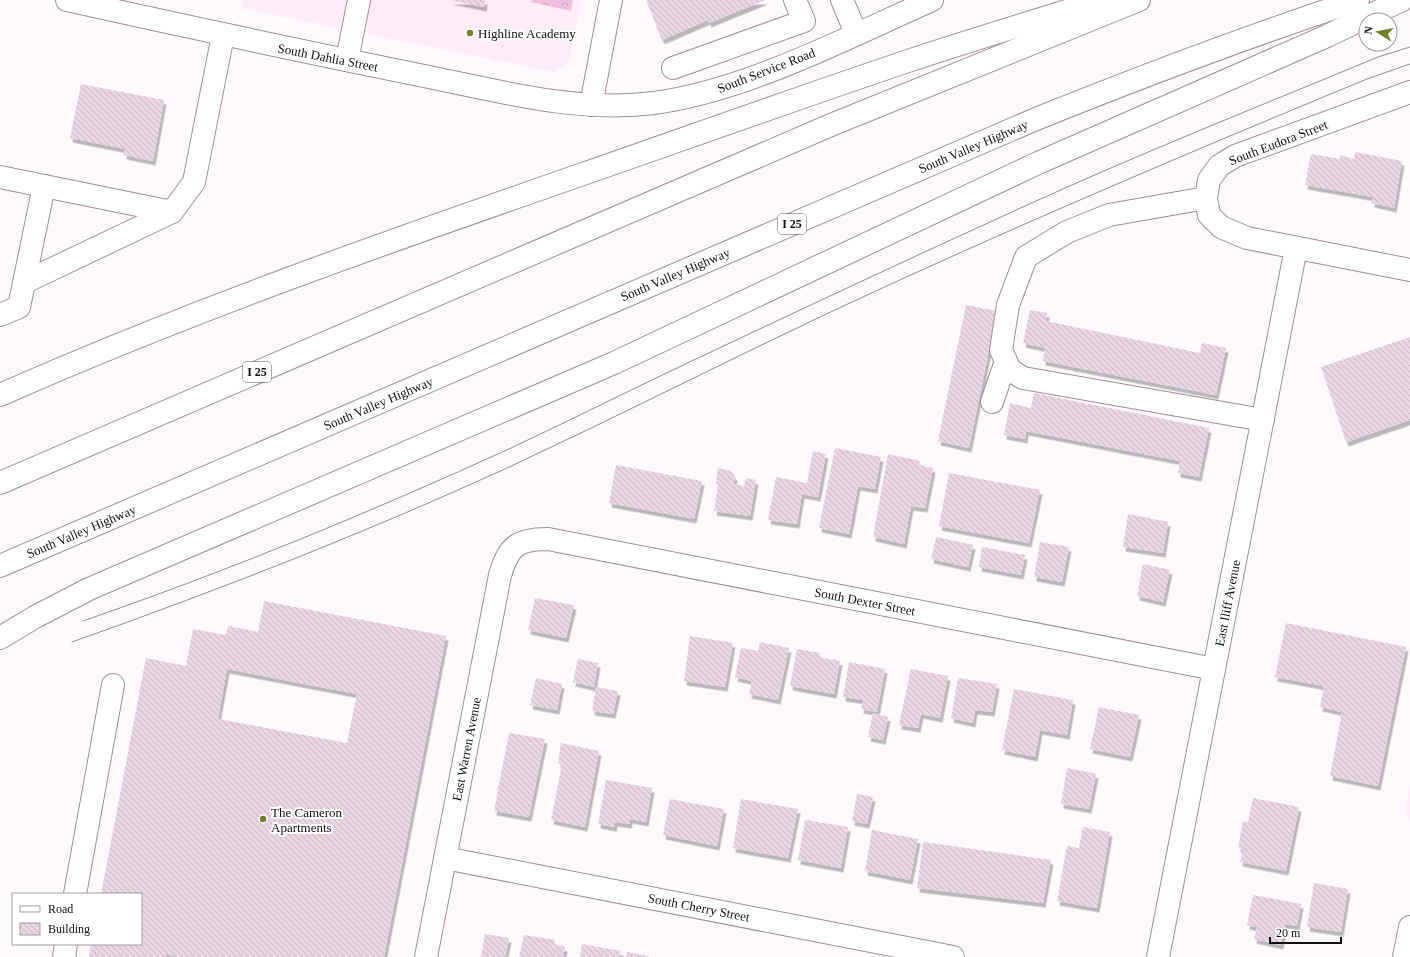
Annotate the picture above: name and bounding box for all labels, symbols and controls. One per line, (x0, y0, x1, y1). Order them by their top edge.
north arrow (1358, 12, 1398, 52)
text: N (1362, 25, 1375, 35)
place label: Highline Academy (478, 26, 576, 41)
marker: Highline Academy (465, 28, 475, 38)
street label: South Dahlia Street (276, 40, 380, 75)
street label: South Service Road (715, 45, 818, 96)
street label: South Valley Highway (916, 116, 1031, 176)
street label: South Eudora Street (1227, 117, 1330, 168)
road number: I 25 (778, 214, 806, 234)
street label: South Valley Highway (618, 244, 733, 304)
road number: I 25 (243, 362, 271, 382)
street label: South Valley Highway (321, 373, 436, 433)
street label: South Valley Highway (24, 501, 139, 561)
street label: East Iliff Avenue (1212, 558, 1243, 648)
street label: South Dexter Street (813, 584, 917, 619)
street label: East Warren Avenue (449, 696, 484, 802)
place label: The Cameron Apartments (271, 805, 343, 835)
marker: The Cameron Apartments (258, 814, 268, 824)
street label: South Cherry Street (647, 890, 751, 925)
legend (12, 893, 142, 945)
text: Road (48, 902, 73, 916)
scale bar (1270, 919, 1341, 945)
text: Building (48, 922, 90, 936)
text: 20 m (1276, 926, 1301, 940)

